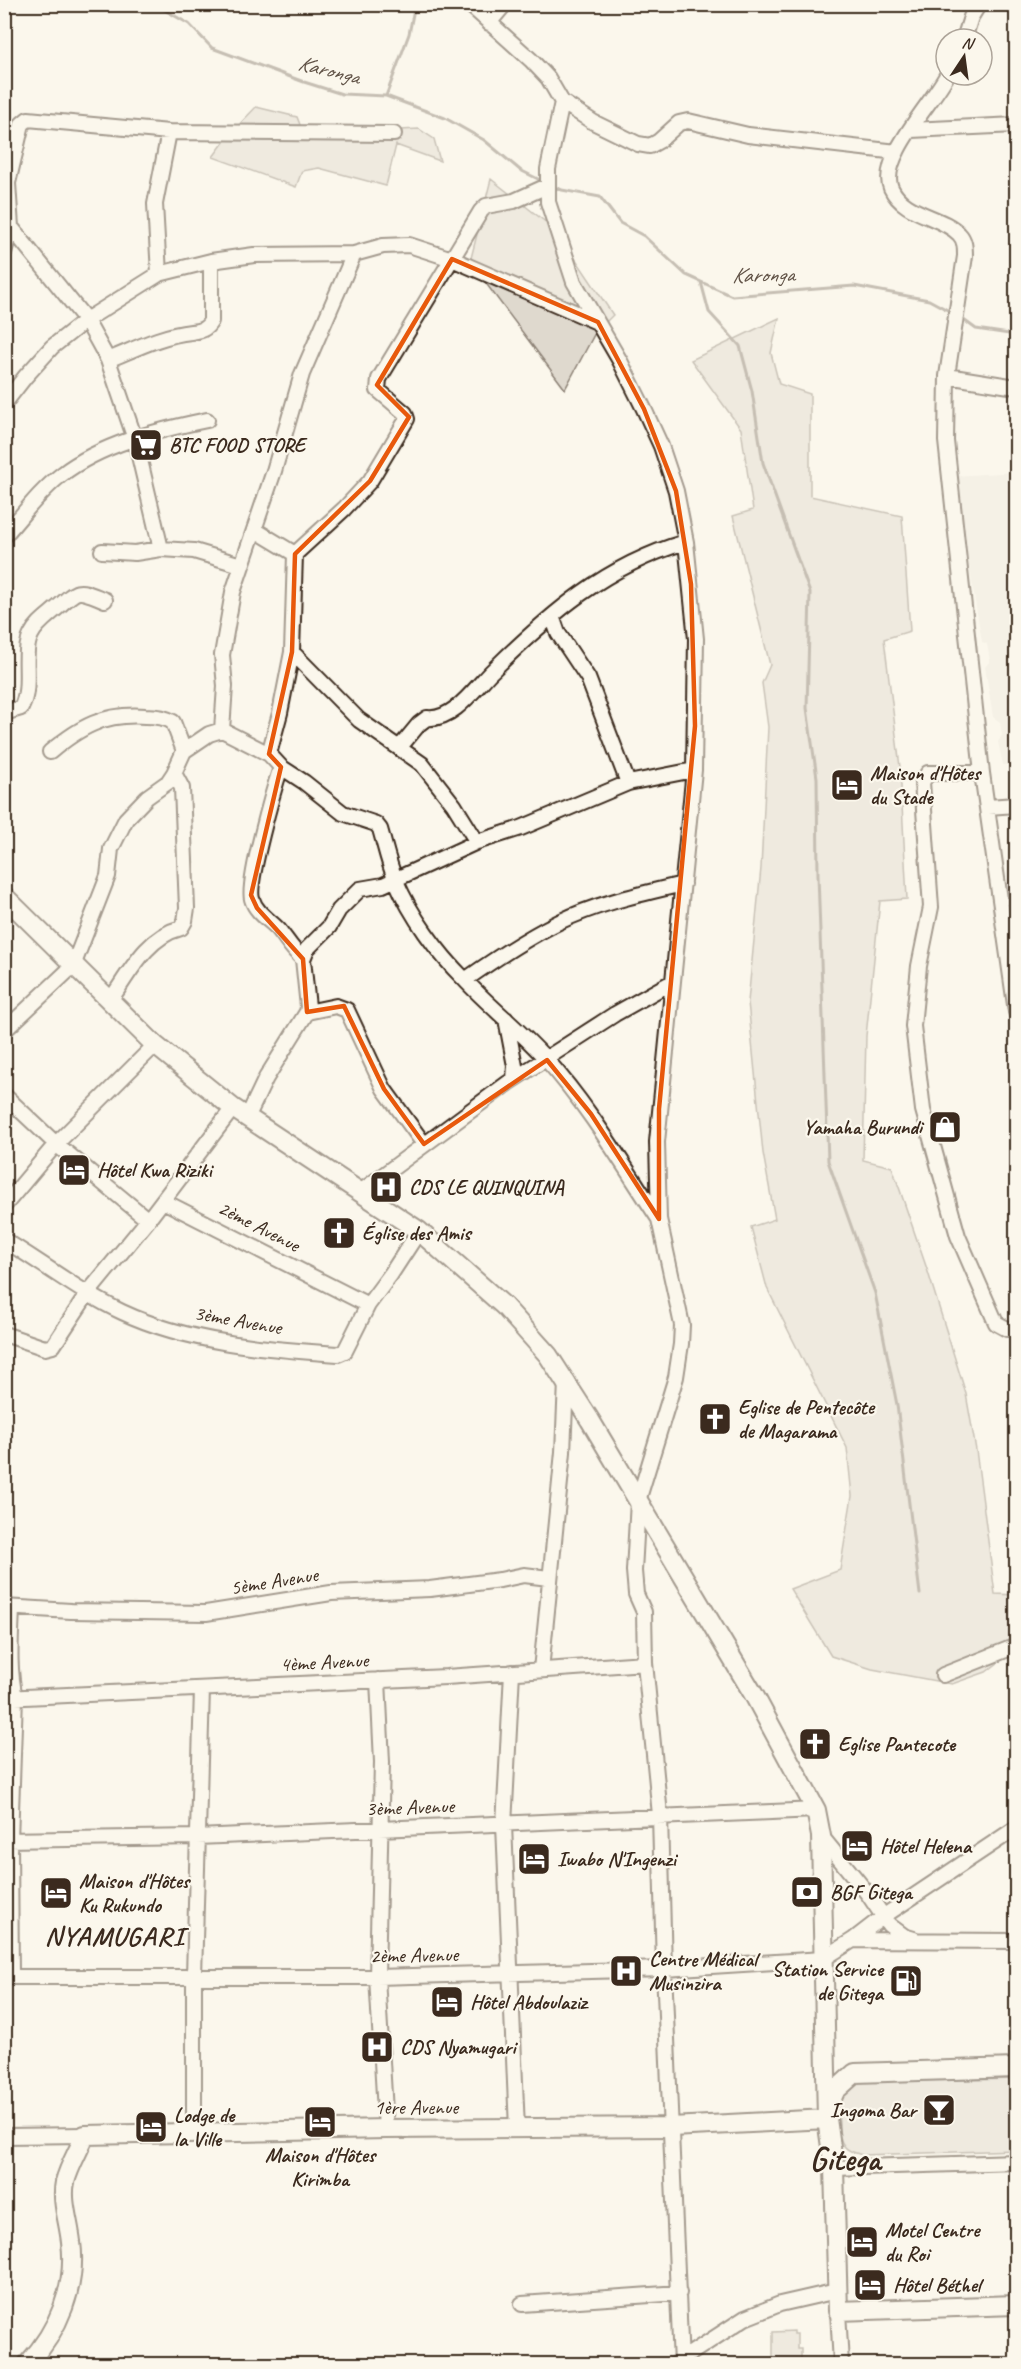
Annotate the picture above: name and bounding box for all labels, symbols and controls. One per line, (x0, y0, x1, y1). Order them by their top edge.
north arrow (934, 27, 994, 87)
text: N (960, 33, 977, 55)
water label: Karonga (295, 49, 365, 92)
water label: Karonga (732, 260, 797, 290)
supermarket icon: BTC FOOD STORE (128, 427, 164, 463)
place label: BTC FOOD STORE (169, 432, 308, 458)
place label: Maison d'Hôtes du Stade (870, 760, 983, 810)
hotel icon: Maison d'Hôtes du Stade (829, 767, 865, 803)
shop icon: Yamaha Burundi (927, 1109, 963, 1145)
place label: Yamaha Burundi (803, 1114, 925, 1140)
hotel icon: Hôtel Kwa Riziki (56, 1152, 92, 1188)
place label: Hôtel Kwa Riziki (97, 1157, 214, 1183)
hospital icon: CDS LE QUINQUINA (368, 1169, 404, 1205)
place label: CDS LE QUINQUINA (409, 1174, 565, 1200)
street label: 2ème Avenue (214, 1194, 306, 1259)
church icon: Église des Amis (321, 1215, 357, 1251)
place label: Église des Amis (362, 1220, 473, 1246)
street label: 3ème Avenue (192, 1300, 286, 1341)
place label: Eglise de Pentecôte de Magarama (738, 1394, 876, 1444)
church icon: Eglise de Pentecôte de Magarama (697, 1401, 733, 1437)
street label: 5ème Avenue (228, 1561, 322, 1601)
street label: 4ème Avenue (279, 1647, 371, 1677)
church icon: Eglise Pantecote (797, 1726, 833, 1762)
place label: Eglise Pantecote (838, 1731, 957, 1757)
street label: 3ème Avenue (365, 1792, 457, 1822)
hotel icon: Hôtel Helena (839, 1828, 875, 1864)
place label: Hôtel Helena (880, 1833, 973, 1859)
hotel icon: Iwabo N'Ingenzi (516, 1841, 552, 1877)
place label: Iwabo N'Ingenzi (557, 1846, 679, 1872)
place label: Maison d'Hôtes Ku Rukundo (79, 1868, 192, 1918)
bank icon: BGF Gitega (789, 1874, 825, 1910)
hotel icon: Maison d'Hôtes Ku Rukundo (38, 1875, 74, 1911)
place label: BGF Gitega (830, 1879, 914, 1905)
district label: NYAMUGARI (45, 1919, 190, 1953)
street label: 2ème Avenue (370, 1941, 461, 1969)
place label: Centre Médical Musinzira (649, 1946, 761, 1996)
hospital icon: Centre Médical Musinzira (608, 1953, 644, 1989)
place label: Station Service de Gitega (772, 1956, 885, 2006)
fuel station icon: Station Service de Gitega (888, 1963, 924, 1999)
hotel icon: Hôtel Abdoulaziz (429, 1984, 465, 2020)
place label: Hôtel Abdoulaziz (470, 1989, 589, 2015)
hospital icon: CDS Nyamugari (359, 2029, 395, 2065)
place label: CDS Nyamugari (400, 2034, 518, 2060)
bar icon: Ingoma Bar (921, 2092, 957, 2128)
street label: 1ère Avenue (374, 2094, 460, 2120)
place label: Ingoma Bar (830, 2097, 918, 2123)
place label: Lodge de la Ville (174, 2102, 236, 2152)
hotel icon: Maison d'Hôtes Kirimba (302, 2104, 338, 2140)
hotel icon: Lodge de la Ville (133, 2109, 169, 2145)
district label: Gitega (810, 2138, 884, 2180)
place label: Maison d'Hôtes Kirimba (265, 2142, 378, 2192)
place label: Motel Centre du Roi (885, 2217, 981, 2267)
hotel icon: Motel Centre du Roi (844, 2224, 880, 2260)
hotel icon: Hôtel Béthel (852, 2267, 888, 2303)
place label: Hôtel Béthel (893, 2272, 985, 2298)

